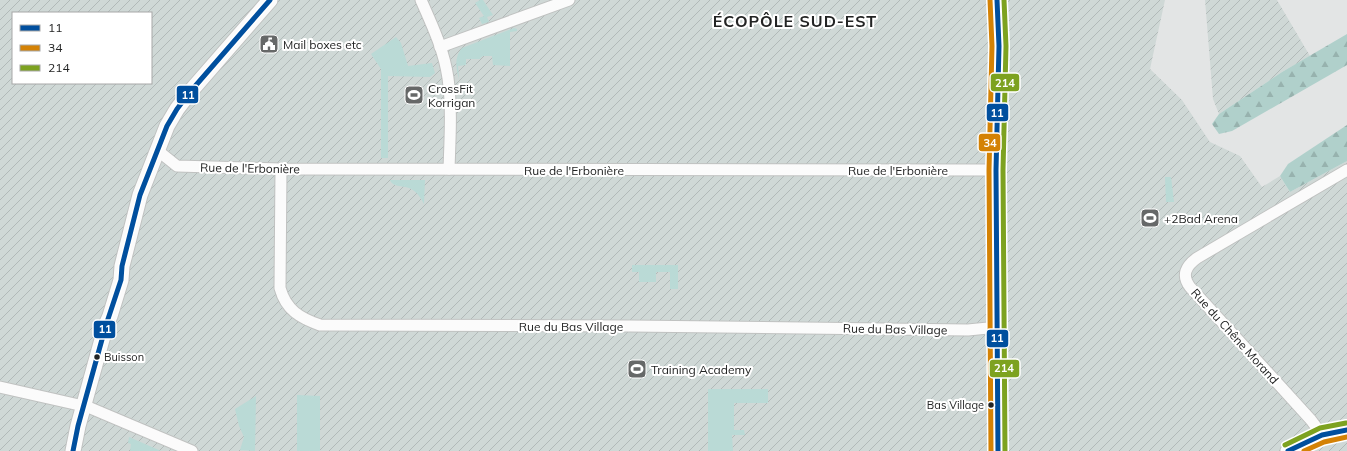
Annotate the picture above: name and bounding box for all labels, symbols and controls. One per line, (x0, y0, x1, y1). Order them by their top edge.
district label: ÉCOPÔLE SUD-EST (713, 11, 877, 31)
legend (12, 12, 152, 84)
text: 11 (48, 20, 62, 35)
public building icon: Mail boxes etc (258, 33, 280, 55)
place label: Mail boxes etc (283, 37, 362, 52)
text: 34 (48, 40, 62, 55)
text: 214 (48, 60, 70, 75)
line badge: 214 (990, 73, 1020, 92)
text: 214 (995, 76, 1015, 90)
place label: CrossFit Korrigan (428, 81, 475, 110)
sports icon: CrossFit Korrigan (403, 84, 425, 106)
line badge: 11 (176, 85, 199, 104)
text: 11 (181, 88, 195, 102)
line badge: 11 (986, 103, 1009, 122)
text: 11 (990, 106, 1004, 120)
line badge: 34 (978, 133, 1001, 152)
text: 34 (983, 136, 997, 150)
street label: Rue de l'Erbonière (200, 160, 300, 176)
street label: Rue de l'Erbonière (524, 163, 624, 178)
street label: Rue de l'Erbonière (848, 163, 948, 178)
sports icon: +2Bad Arena (1139, 207, 1161, 229)
place label: +2Bad Arena (1164, 211, 1238, 226)
street label: Rue du Chêne Morand (1188, 285, 1282, 387)
street label: Rue du Bas Village (519, 319, 623, 334)
line badge: 11 (93, 320, 116, 339)
street label: Rue du Bas Village (843, 321, 947, 337)
text: 11 (98, 322, 112, 336)
line badge: 11 (986, 329, 1009, 348)
text: 11 (990, 331, 1004, 345)
place label: Buisson (104, 350, 144, 364)
marker: Buisson (92, 352, 102, 362)
sports icon: Training Academy (626, 358, 648, 380)
line badge: 214 (989, 359, 1020, 378)
text: 214 (994, 361, 1014, 375)
place label: Training Academy (651, 362, 752, 377)
place label: Bas Village (927, 398, 984, 412)
marker: Bas Village (986, 400, 996, 410)

